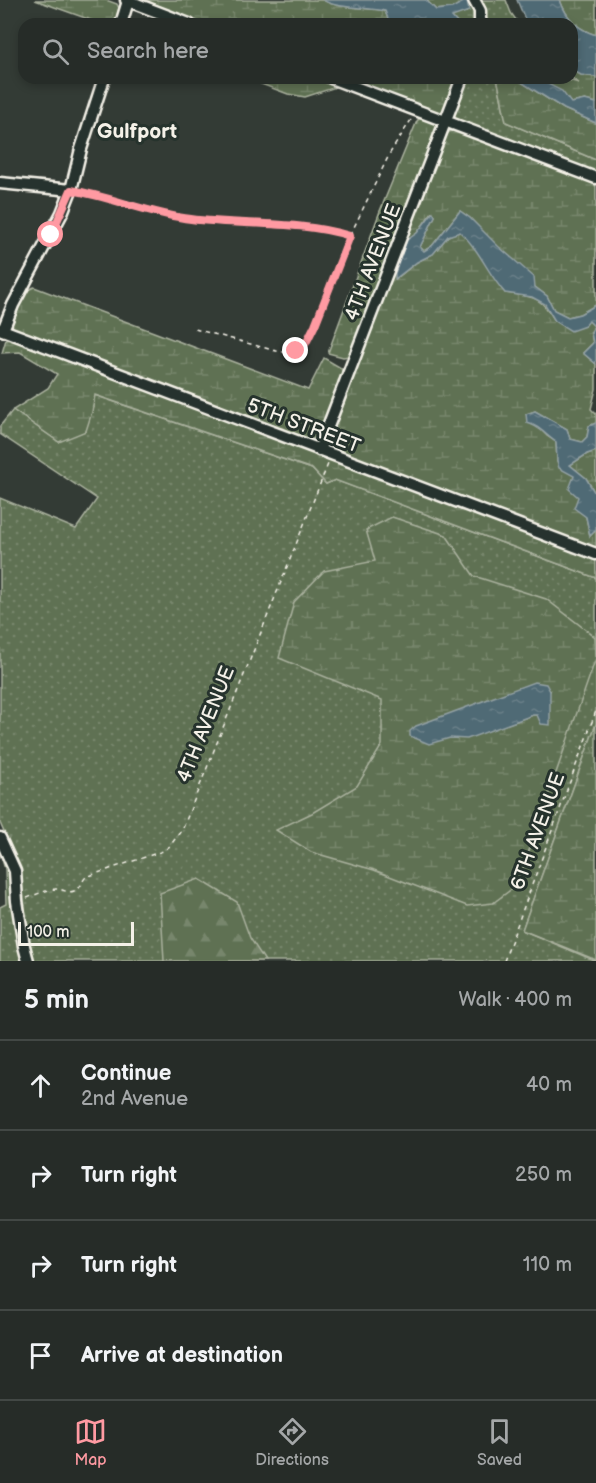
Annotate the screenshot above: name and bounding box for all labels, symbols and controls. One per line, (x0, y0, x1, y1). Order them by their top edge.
search box (18, 18, 578, 84)
icon: search (39, 35, 72, 68)
text: Search here (87, 38, 209, 65)
district label: Gulfport (97, 119, 177, 144)
street label: 4TH AVENUE (340, 201, 406, 324)
route start (37, 221, 63, 247)
route end (282, 337, 308, 363)
street label: 5TH STREET (244, 393, 364, 459)
street label: 4TH AVENUE (172, 663, 240, 786)
street label: 6TH AVENUE (506, 769, 570, 893)
scale bar (18, 919, 134, 946)
text: 100 m (27, 923, 70, 942)
text: 5 min (24, 985, 89, 1016)
text: Walk · 400 m (459, 988, 572, 1012)
text: Continue (81, 1060, 171, 1087)
icon: ahead (24, 1069, 57, 1102)
text: 40 m (526, 1073, 572, 1097)
text: 2nd Avenue (81, 1087, 188, 1111)
icon: right (24, 1159, 57, 1192)
text: Turn right (81, 1162, 177, 1189)
text: 250 m (515, 1163, 572, 1187)
icon: right (24, 1249, 57, 1282)
text: Turn right (81, 1252, 177, 1279)
text: 110 m (523, 1253, 572, 1277)
icon: arrive (24, 1339, 57, 1372)
text: Arrive at destination (81, 1342, 283, 1369)
tab: Map (74, 1415, 107, 1470)
tab: Directions (255, 1415, 329, 1470)
tab: Saved (477, 1415, 522, 1470)

